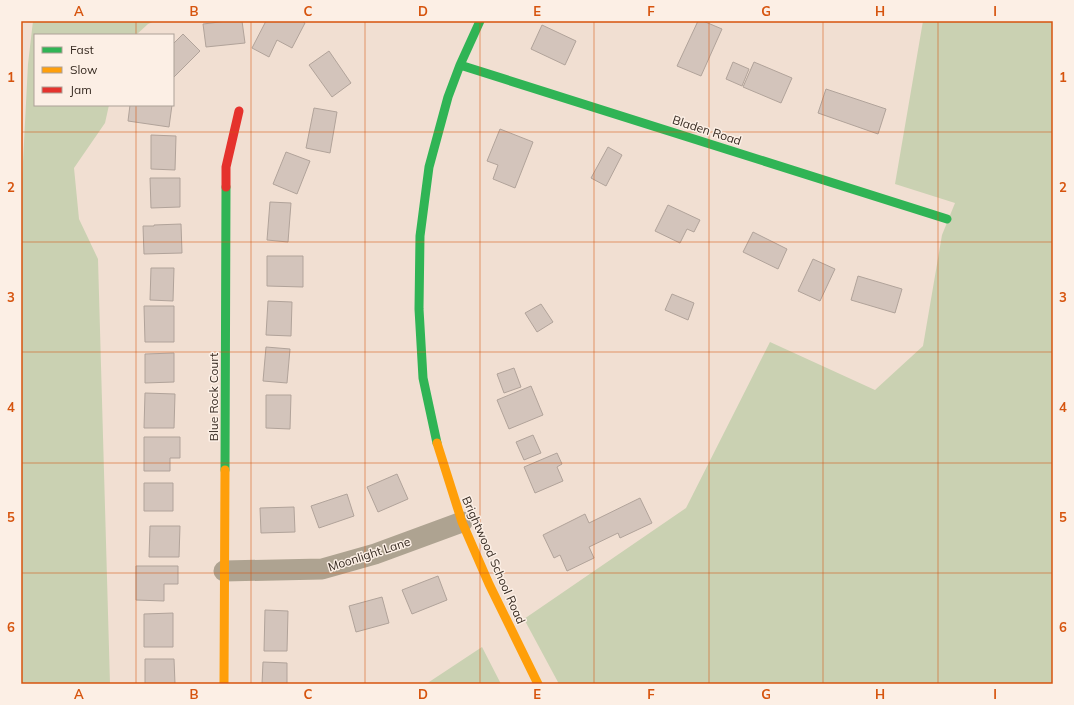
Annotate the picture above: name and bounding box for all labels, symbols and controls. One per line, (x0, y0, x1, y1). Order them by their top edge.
text: A (74, 3, 84, 19)
text: B (190, 3, 199, 19)
text: C (304, 3, 313, 19)
text: D (418, 3, 428, 19)
text: E (533, 3, 541, 19)
text: F (647, 3, 655, 19)
text: G (761, 3, 771, 19)
text: H (875, 3, 885, 19)
text: I (993, 3, 997, 19)
legend (34, 34, 174, 106)
text: Fast (70, 42, 94, 57)
text: Slow (70, 62, 98, 77)
text: 1 (7, 69, 15, 85)
text: 1 (1059, 69, 1067, 85)
text: Jam (70, 82, 92, 97)
street label: Bladen Road (671, 112, 743, 148)
text: 2 (7, 179, 15, 195)
text: 2 (1059, 179, 1067, 195)
text: 3 (7, 289, 15, 305)
text: 3 (1059, 289, 1067, 305)
street label: Blue Rock Court (206, 353, 221, 441)
text: 4 (7, 399, 15, 415)
text: 4 (1059, 399, 1067, 415)
street label: Brightwood School Road (459, 494, 529, 626)
text: 5 (7, 509, 15, 525)
text: 5 (1059, 509, 1067, 525)
street label: Moonlight Lane (326, 534, 412, 574)
text: 6 (7, 619, 15, 635)
text: 6 (1059, 619, 1067, 635)
text: A (74, 686, 84, 702)
text: B (190, 686, 199, 702)
text: C (304, 686, 313, 702)
text: D (418, 686, 428, 702)
text: E (533, 686, 541, 702)
text: F (647, 686, 655, 702)
text: G (761, 686, 771, 702)
text: H (875, 686, 885, 702)
text: I (993, 686, 997, 702)

